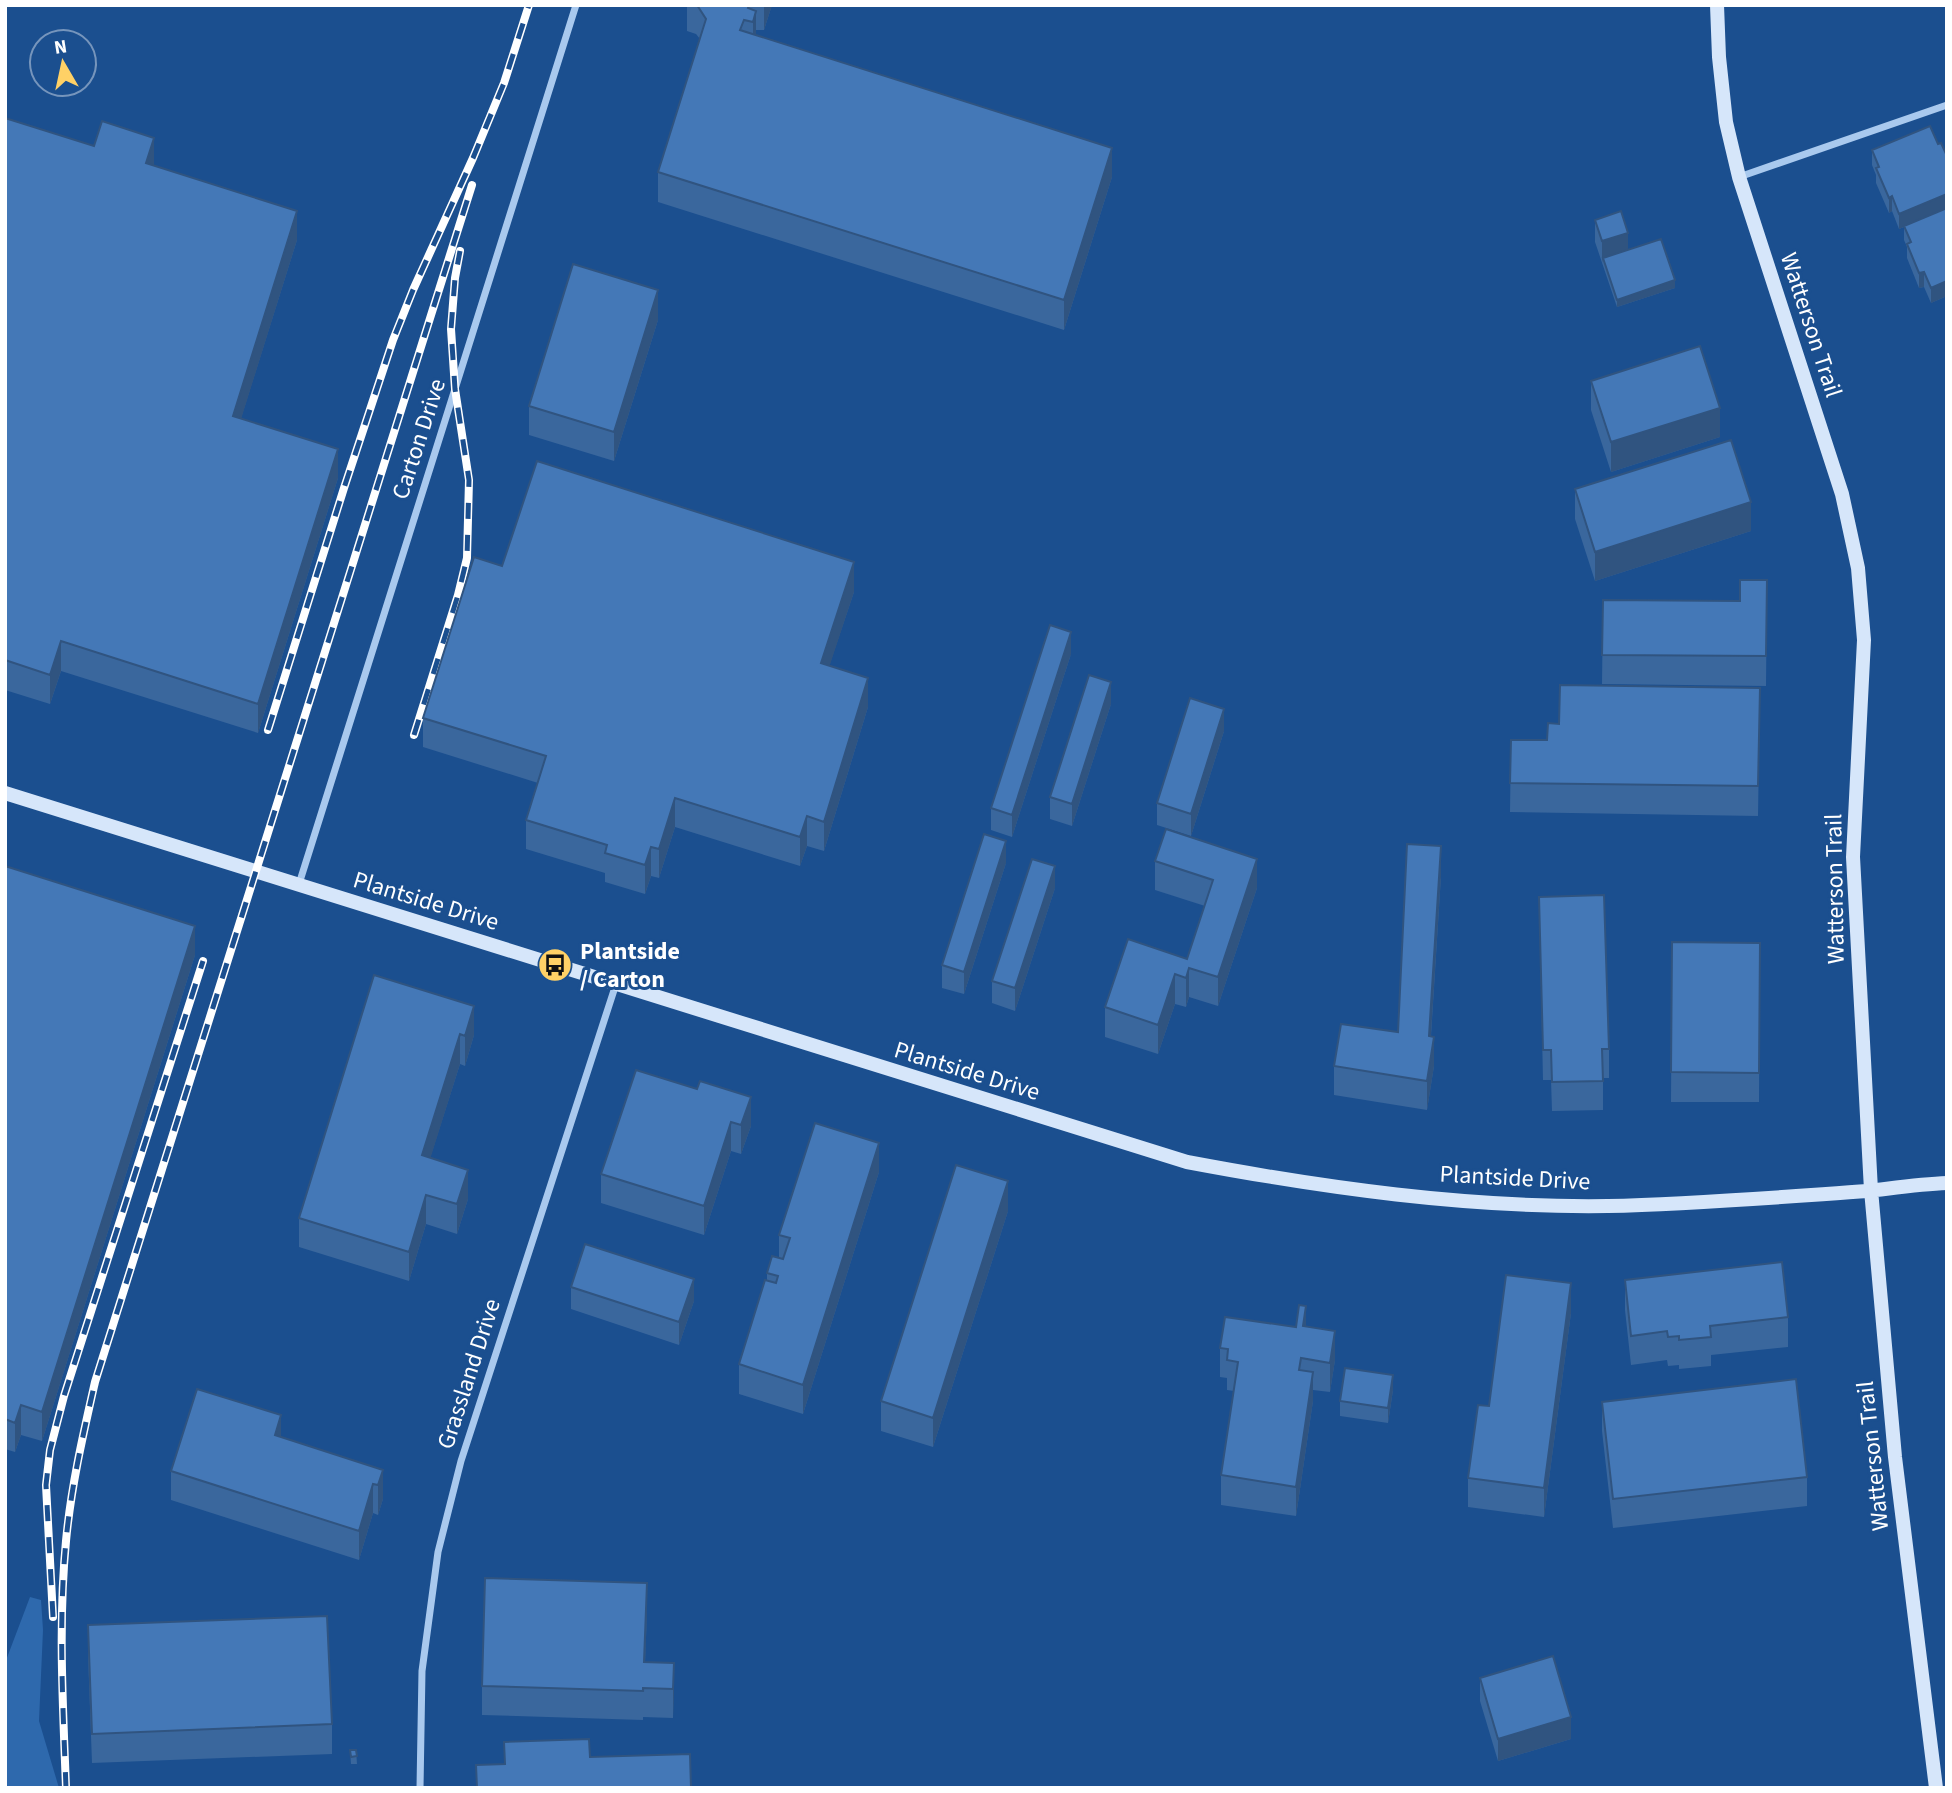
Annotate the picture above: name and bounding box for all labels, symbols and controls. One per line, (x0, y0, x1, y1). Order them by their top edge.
north arrow (28, 28, 98, 98)
text: N (52, 33, 69, 62)
street label: Watterson Trail (1771, 248, 1851, 402)
street label: Carton Drive (383, 374, 455, 504)
street label: Watterson Trail (1816, 813, 1854, 965)
street label: Plantside Drive (349, 862, 503, 940)
place label: Plantside / Carton (580, 934, 680, 997)
bus stop icon: Plantside / Carton (536, 946, 574, 984)
street label: Plantside Drive (890, 1032, 1044, 1110)
street label: Plantside Drive (1439, 1157, 1591, 1199)
street label: Grassland Drive (428, 1294, 510, 1454)
street label: Watterson Trail (1848, 1379, 1898, 1533)

